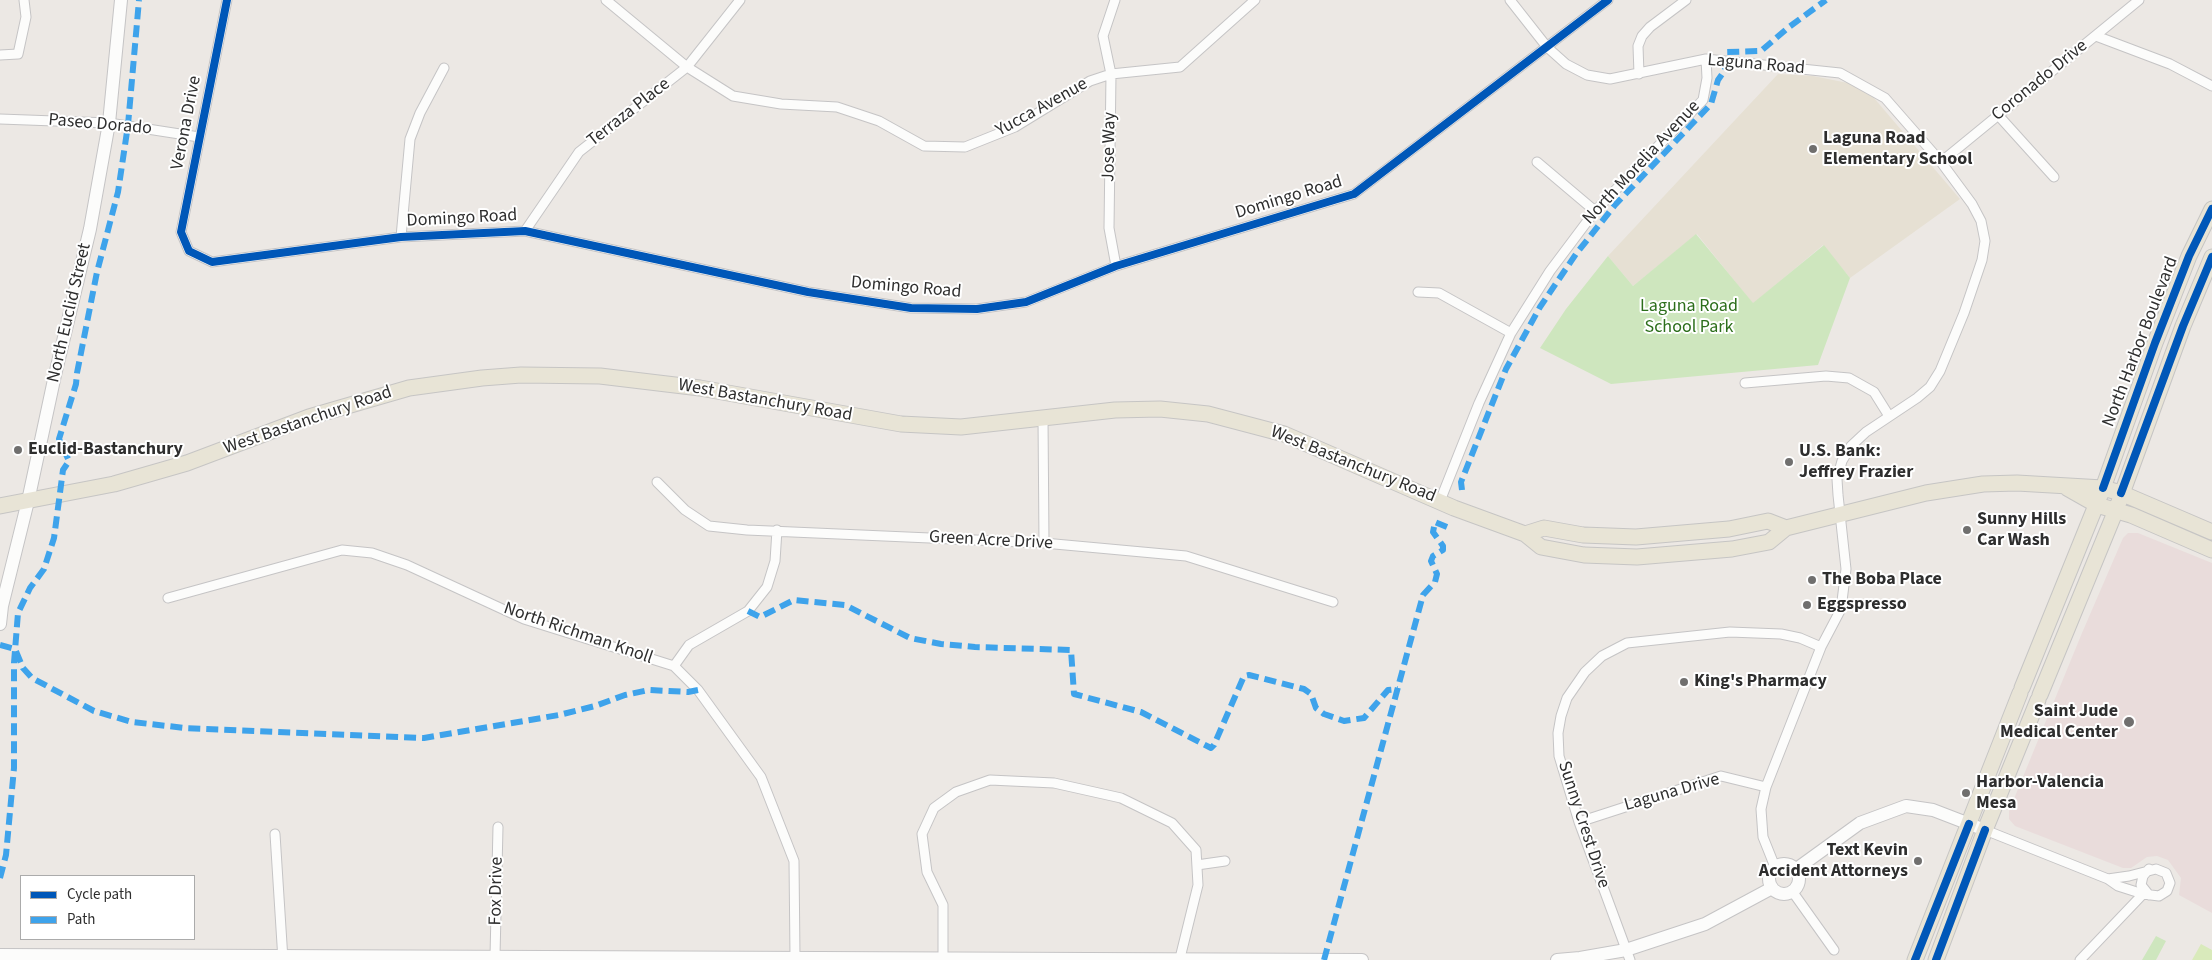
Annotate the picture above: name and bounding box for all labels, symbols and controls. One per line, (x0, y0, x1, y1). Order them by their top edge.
street label: Coronado Drive (1988, 36, 2092, 126)
street label: Laguna Road (1706, 50, 1806, 80)
street label: Verona Drive (167, 74, 207, 172)
street label: Terraza Place (583, 74, 675, 152)
street label: Yucca Avenue (992, 74, 1092, 142)
street label: North Morelia Avenue (1579, 96, 1705, 230)
street label: Paseo Dorado (47, 110, 153, 140)
street label: Jose Way (1099, 112, 1121, 182)
place label: Laguna Road Elementary School (1823, 128, 1973, 170)
marker: Laguna Road Elementary School (1807, 143, 1819, 155)
street label: Domingo Road (1233, 171, 1345, 225)
street label: Domingo Road (406, 205, 518, 233)
street label: North Euclid Street (43, 241, 97, 385)
street label: North Harbor Boulevard (2099, 254, 2183, 430)
street label: Domingo Road (850, 272, 962, 304)
park label: Laguna Road School Park (1640, 296, 1738, 338)
street label: West Bastanchury Road (676, 375, 854, 427)
street label: West Bastanchury Road (221, 382, 395, 460)
street label: West Bastanchury Road (1267, 422, 1439, 508)
place label: Euclid-Bastanchury (28, 439, 183, 461)
place label: U.S. Bank: Jeffrey Frazier (1799, 441, 1913, 484)
marker: Euclid-Bastanchury (12, 444, 24, 456)
marker: U.S. Bank: Jeffrey Frazier (1783, 456, 1795, 468)
place label: Sunny Hills Car Wash (1977, 509, 2066, 552)
marker: Sunny Hills Car Wash (1961, 524, 1973, 536)
street label: Green Acre Drive (928, 527, 1054, 555)
place label: The Boba Place (1822, 569, 1942, 591)
marker: The Boba Place (1806, 574, 1818, 586)
place label: Eggspresso (1817, 594, 1907, 616)
street label: North Richman Knoll (501, 598, 655, 670)
marker: Eggspresso (1801, 599, 1813, 611)
place label: King's Pharmacy (1694, 671, 1827, 693)
marker: King's Pharmacy (1678, 676, 1690, 688)
place label: Saint Jude Medical Center (2000, 701, 2118, 744)
marker: Saint Jude Medical Center (2122, 715, 2136, 729)
street label: Sunny Crest Drive (1552, 759, 1614, 891)
street label: Laguna Drive (1622, 769, 1722, 817)
place label: Harbor-Valencia Mesa (1976, 772, 2104, 814)
marker: Harbor-Valencia Mesa (1960, 787, 1972, 799)
place label: Text Kevin Accident Attorneys (1759, 840, 1908, 882)
marker: Text Kevin Accident Attorneys (1912, 855, 1924, 867)
street label: Fox Drive (486, 856, 508, 926)
legend (20, 875, 195, 940)
text: Cycle path (67, 884, 132, 905)
text: Path (67, 909, 95, 930)

